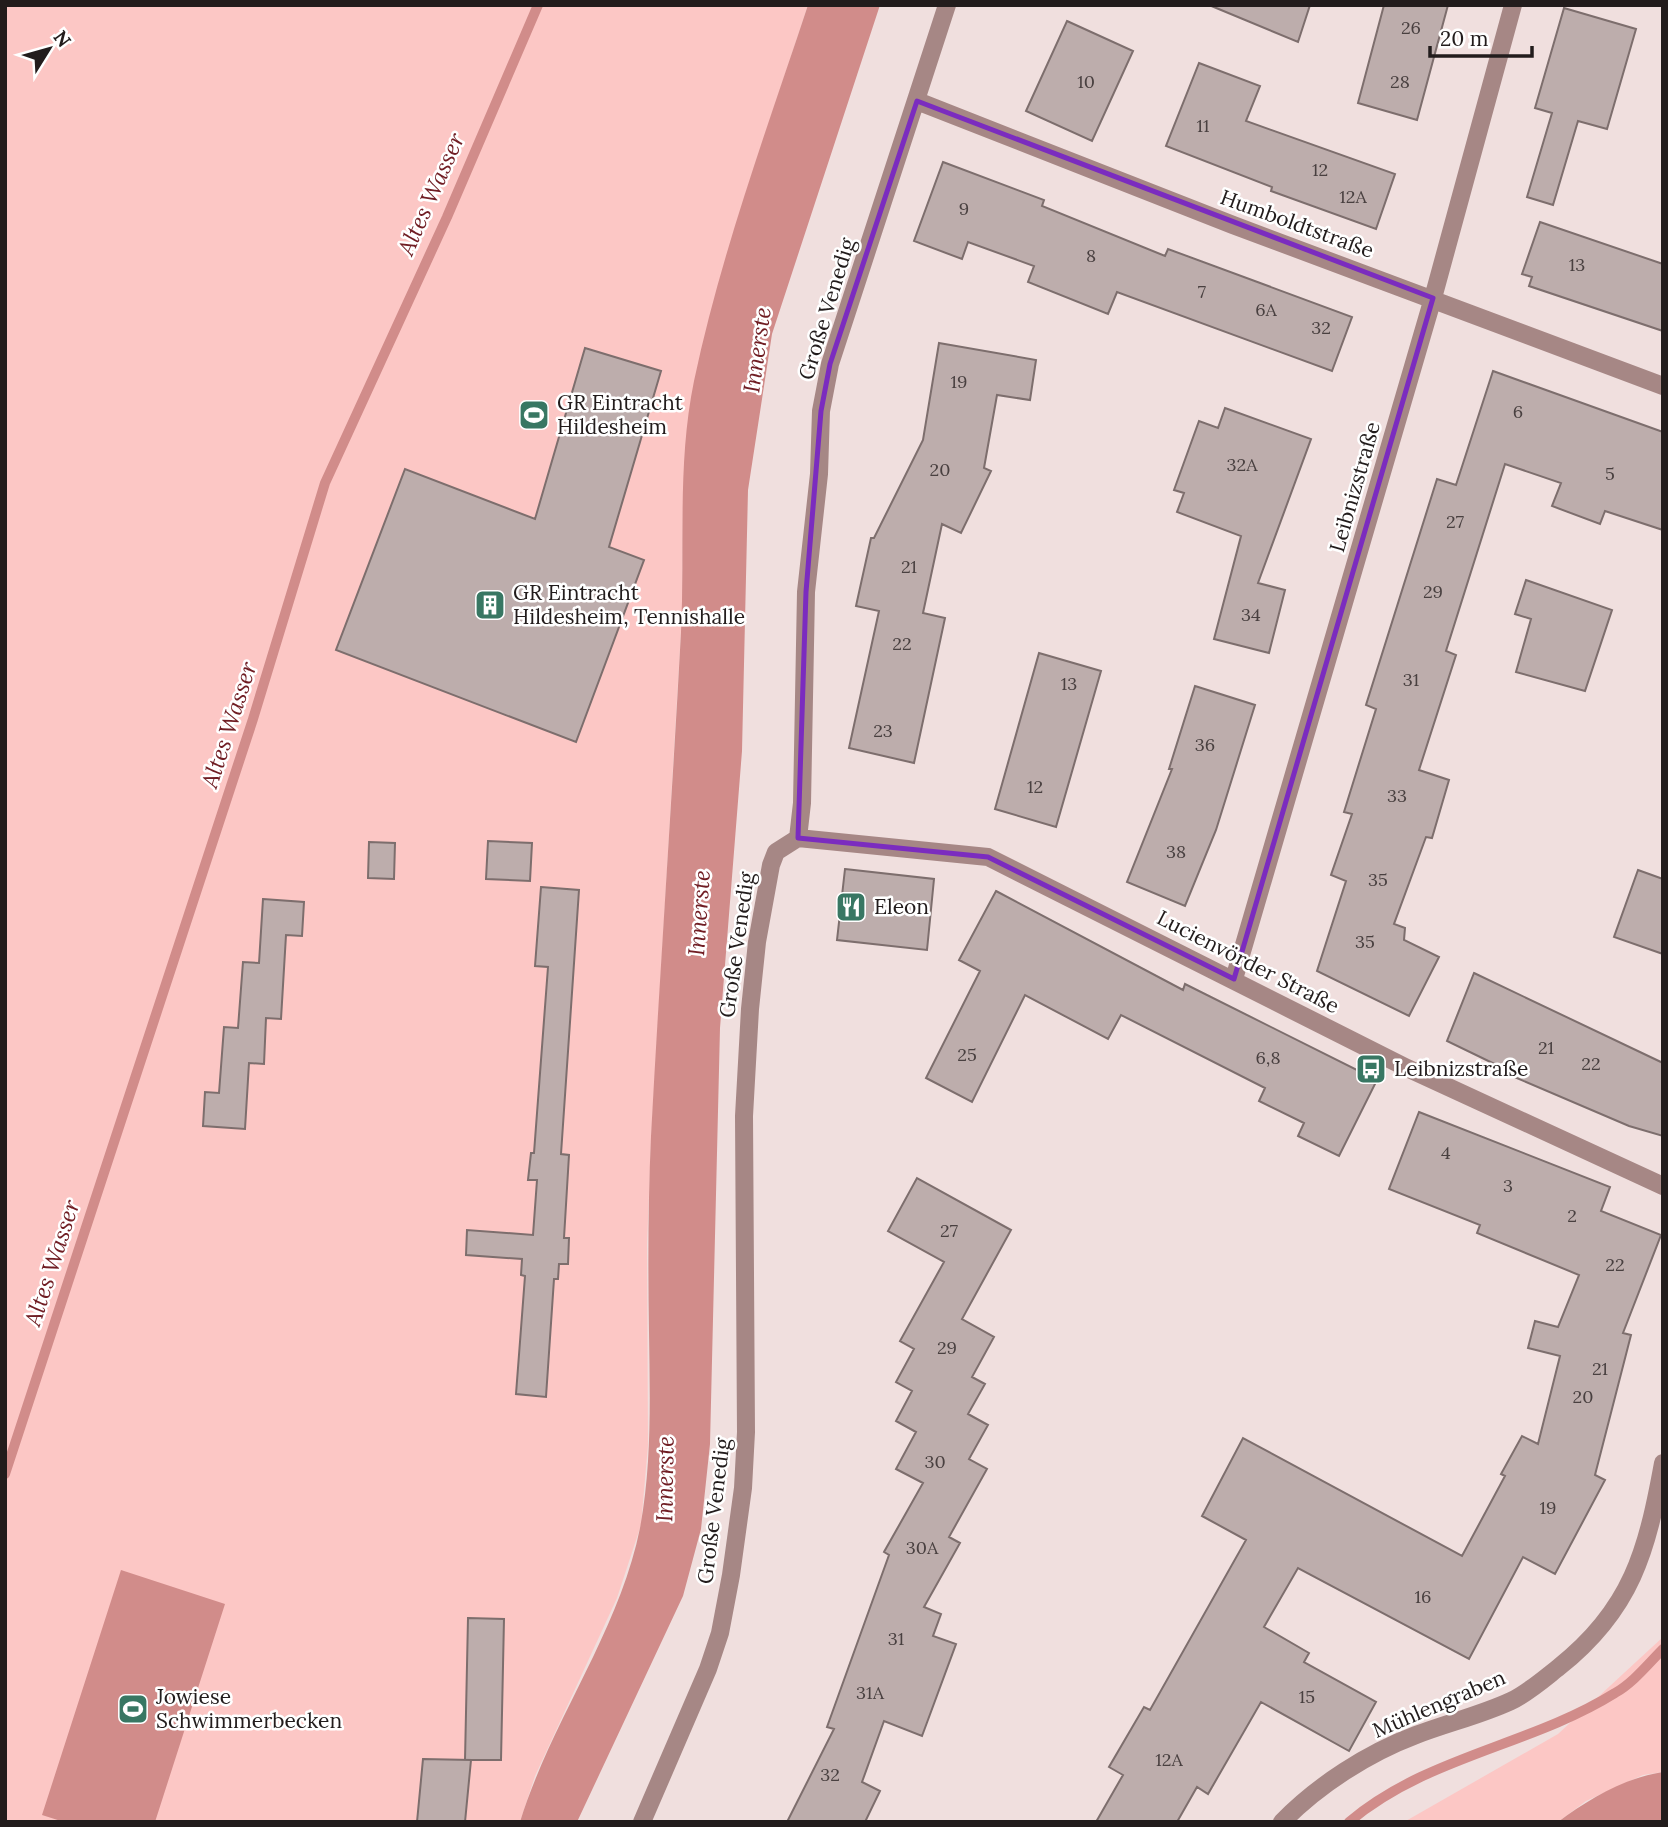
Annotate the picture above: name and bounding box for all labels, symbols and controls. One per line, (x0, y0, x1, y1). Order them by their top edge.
north arrow (14, 14, 84, 84)
scale bar (1430, 14, 1532, 58)
house number: 26 (1401, 16, 1421, 39)
text: 20 m (1440, 25, 1489, 52)
text: N (49, 26, 77, 52)
house number: 10 (1077, 70, 1095, 93)
house number: 28 (1390, 70, 1410, 93)
house number: 11 (1196, 114, 1210, 137)
water label: Altes Wasser (390, 127, 471, 261)
house number: 12 (1312, 158, 1328, 181)
street label: Humboldtstraße (1217, 183, 1378, 264)
house number: 12A (1339, 185, 1367, 208)
house number: 9 (959, 197, 969, 220)
street label: Große Venedig (792, 234, 861, 383)
house number: 8 (1086, 244, 1096, 267)
house number: 13 (1569, 253, 1585, 276)
house number: 7 (1198, 280, 1206, 303)
house number: 6A (1255, 298, 1278, 321)
water label: Innerste (736, 305, 777, 395)
house number: 32 (1311, 316, 1331, 339)
house number: 19 (951, 370, 967, 393)
place label: GR Eintracht Hildesheim (557, 389, 684, 440)
sports icon: GR Eintracht Hildesheim (517, 398, 551, 432)
house number: 6 (1513, 400, 1523, 423)
street label: Leibnizstraße (1323, 419, 1386, 555)
house number: 32A (1227, 453, 1258, 476)
house number: 20 (930, 458, 950, 481)
house number: 5 (1605, 462, 1615, 485)
house number: 27 (1446, 510, 1464, 533)
house number: 21 (901, 555, 917, 578)
place label: GR Eintracht Hildesheim, Tennishalle (513, 579, 745, 630)
house number: 29 (1423, 580, 1443, 603)
building icon: GR Eintracht Hildesheim, Tennishalle (473, 588, 507, 622)
house number: 34 (1241, 603, 1261, 626)
house number: 22 (892, 632, 912, 655)
water label: Altes Wasser (194, 657, 263, 793)
house number: 31 (1403, 668, 1419, 691)
house number: 13 (1061, 672, 1077, 695)
house number: 23 (873, 719, 893, 742)
house number: 36 (1195, 733, 1215, 756)
house number: 12 (1027, 775, 1043, 798)
house number: 33 (1387, 784, 1407, 807)
house number: 38 (1166, 840, 1186, 863)
house number: 35 (1368, 868, 1388, 891)
water label: Innerste (681, 869, 716, 957)
street label: Große Venedig (713, 870, 760, 1019)
restaurant icon: Eleon (834, 890, 868, 924)
place label: Eleon (874, 893, 929, 920)
street label: Lucienvörder Straße (1152, 904, 1344, 1019)
house number: 35 (1355, 930, 1375, 953)
house number: 21 (1538, 1036, 1554, 1059)
house number: 25 (957, 1043, 977, 1066)
house number: 6,8 (1255, 1046, 1281, 1069)
bus stop icon: Leibnizstraße (1354, 1052, 1388, 1086)
house number: 22 (1581, 1052, 1601, 1075)
place label: Leibnizstraße (1394, 1055, 1528, 1082)
house number: 4 (1441, 1141, 1451, 1164)
house number: 3 (1503, 1174, 1513, 1197)
water label: Altes Wasser (17, 1195, 86, 1331)
house number: 2 (1567, 1204, 1577, 1227)
house number: 27 (940, 1219, 958, 1242)
house number: 22 (1605, 1253, 1625, 1276)
house number: 29 (937, 1336, 957, 1359)
house number: 21 (1592, 1357, 1608, 1380)
house number: 20 (1573, 1385, 1593, 1408)
water label: Innerste (649, 1436, 680, 1522)
street label: Große Venedig (691, 1436, 736, 1585)
house number: 30 (924, 1450, 946, 1473)
house number: 19 (1540, 1496, 1556, 1519)
house number: 30A (906, 1536, 939, 1559)
house number: 16 (1415, 1585, 1431, 1608)
house number: 31 (888, 1627, 904, 1650)
street label: Mühlengraben (1368, 1663, 1510, 1744)
house number: 31A (856, 1681, 885, 1704)
place label: Jowiese Schwimmerbecken (155, 1683, 342, 1734)
house number: 15 (1299, 1685, 1315, 1708)
sports icon: Jowiese Schwimmerbecken (116, 1692, 150, 1726)
house number: 12A (1155, 1748, 1183, 1771)
house number: 32 (820, 1763, 840, 1786)

